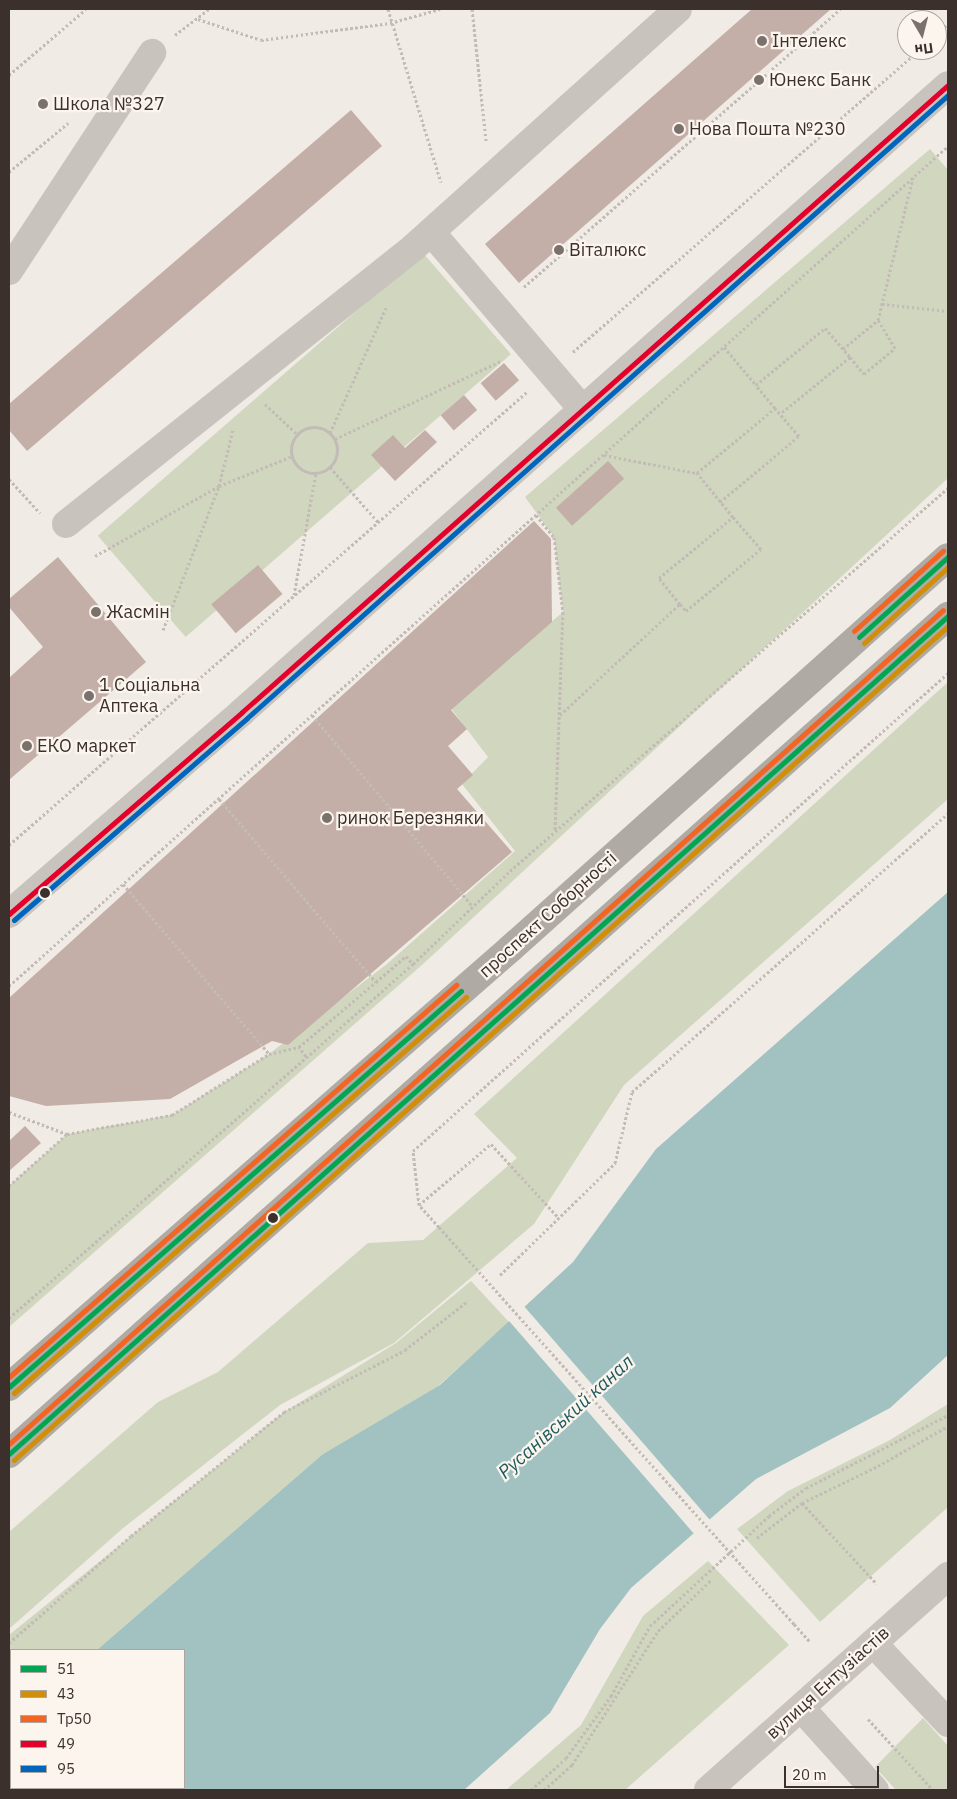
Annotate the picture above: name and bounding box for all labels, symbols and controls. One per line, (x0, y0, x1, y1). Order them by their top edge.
north arrow (897, 10, 947, 60)
place label: Інтелекс (772, 30, 847, 52)
marker: Інтелекс (756, 35, 768, 47)
text: Пн (914, 39, 934, 59)
place label: Юнекс Банк (769, 69, 871, 91)
marker: Юнекс Банк (753, 74, 765, 86)
place label: Школа №327 (53, 93, 165, 115)
marker: Школа №327 (37, 98, 49, 110)
place label: Нова Пошта №230 (689, 118, 846, 140)
marker: Нова Пошта №230 (673, 123, 685, 135)
place label: Віталюкс (569, 239, 646, 261)
marker: Віталюкс (553, 244, 565, 256)
place label: Жасмін (106, 601, 170, 623)
marker: Жасмін (90, 606, 102, 618)
place label: 1 Соціальна Аптека (99, 675, 200, 718)
marker: 1 Соціальна Аптека (83, 690, 95, 702)
place label: ЕКО маркет (37, 735, 136, 757)
marker: ЕКО маркет (21, 740, 33, 752)
place label: ринок Березняки (337, 807, 484, 829)
marker: ринок Березняки (321, 812, 333, 824)
street label: проспект Соборності (475, 848, 621, 982)
unlabelled marker (40, 888, 50, 898)
unlabelled marker (268, 1213, 278, 1223)
water label: Русанівський канал (494, 1350, 638, 1484)
street label: вулиця Ентузіастів (762, 1622, 894, 1744)
legend (10, 1649, 185, 1789)
text: 51 (57, 1659, 75, 1678)
text: 43 (57, 1684, 75, 1703)
text: Тр50 (57, 1709, 92, 1728)
text: 49 (57, 1734, 75, 1753)
scale bar (787, 1756, 882, 1788)
text: 95 (57, 1759, 75, 1778)
text: 20 m (792, 1765, 827, 1784)

